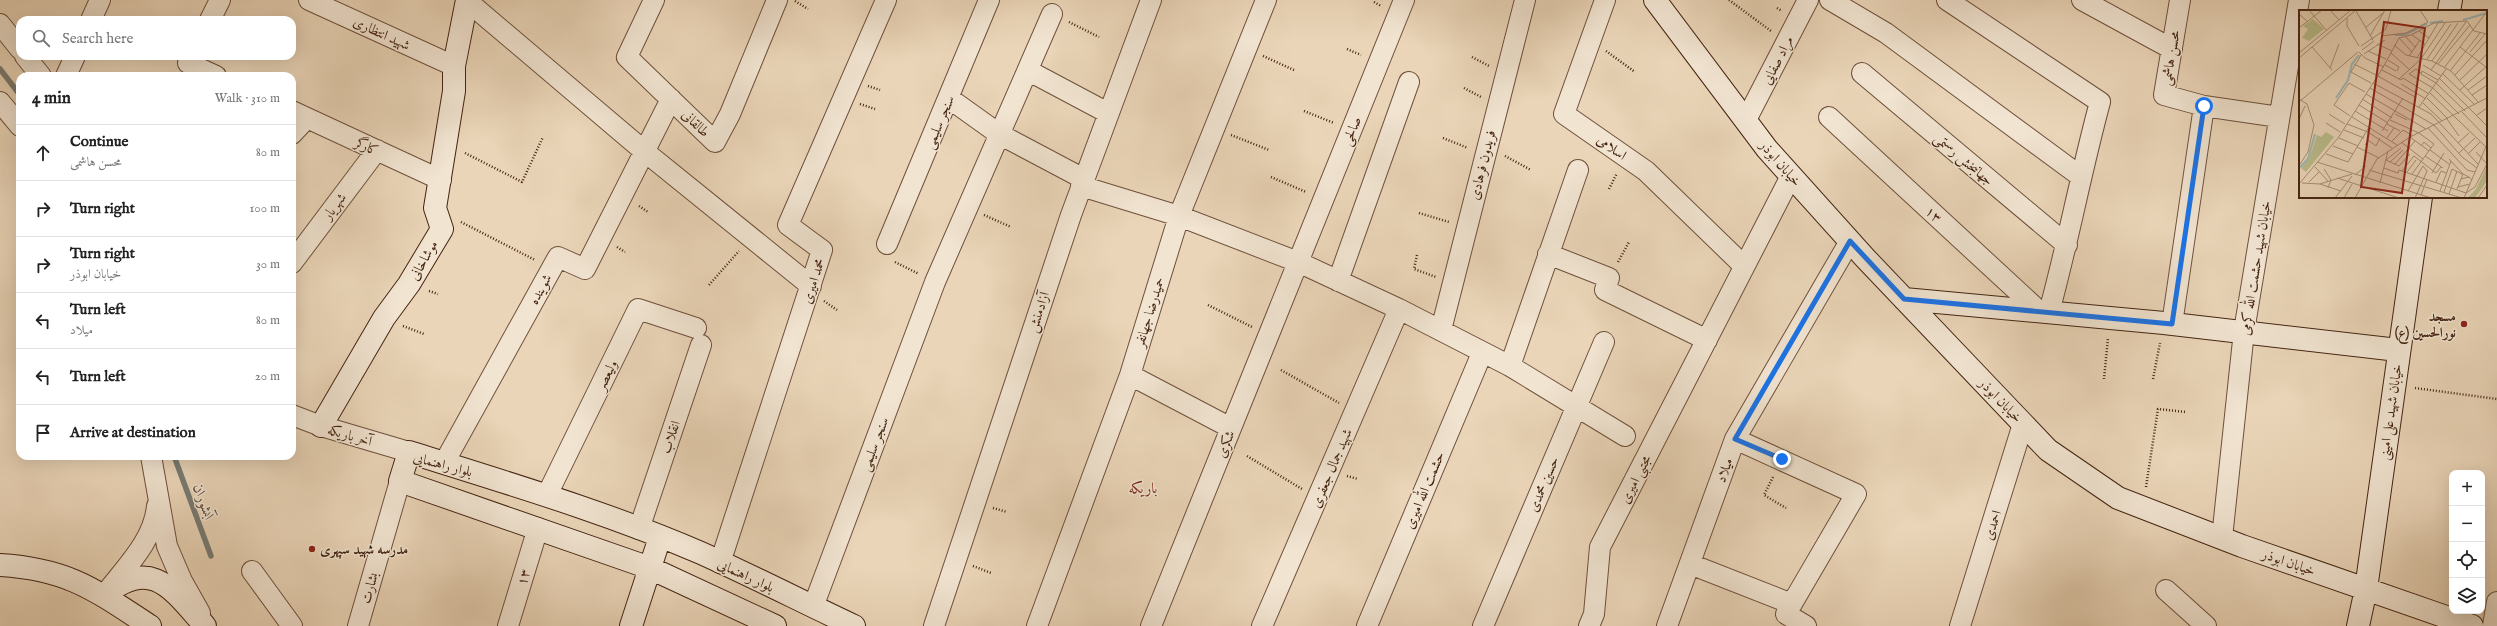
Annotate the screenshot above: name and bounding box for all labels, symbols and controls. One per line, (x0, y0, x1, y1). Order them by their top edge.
inset map (2299, 10, 2487, 198)
street label: شهید انتظاری (350, 13, 413, 55)
search box (16, 16, 296, 60)
icon: search (30, 27, 52, 49)
text: Search here (62, 29, 133, 48)
street label: محسن هاشمی (2157, 29, 2185, 87)
street label: مراد صفایی (1758, 33, 1798, 88)
text: 4 min (32, 88, 71, 109)
text: Walk · 310 m (215, 90, 280, 107)
street label: سنجر سلیمی (921, 93, 959, 152)
route start (2195, 97, 2213, 115)
street label: طالقانی (677, 106, 713, 141)
street label: صالحی (1338, 114, 1366, 149)
street label: فریدون فرهادی (1466, 128, 1500, 202)
street label: جهانبخش رستمی (1930, 130, 1997, 190)
street label: اسلامی (1593, 131, 1630, 165)
text: Continue (70, 132, 128, 151)
street label: کارگر (350, 132, 382, 160)
street label: خیابان ابوذر (1754, 135, 1805, 190)
icon: ahead (32, 142, 54, 164)
text: 80 m (256, 144, 280, 161)
text: محسن هاشمی (70, 154, 122, 171)
street label: شهریار (318, 189, 351, 225)
icon: right (32, 198, 54, 220)
text: Turn right (70, 199, 135, 218)
street label: خیابان شهید حشمت الله کرمی (2233, 199, 2276, 337)
text: 100 m (250, 200, 280, 217)
street label: ۱۳ (1921, 203, 1945, 227)
street label: موشاخانی (405, 237, 443, 284)
text: Turn right (70, 244, 135, 263)
icon: right (32, 254, 54, 276)
text: 30 m (256, 256, 280, 273)
street label: محمد امیری (798, 256, 830, 306)
text: خیابان ابوذر (70, 266, 121, 283)
street label: شوینده (525, 271, 557, 308)
street label: حمیدرضا جهانفر (1130, 275, 1169, 351)
street label: آزادمنش (1024, 288, 1055, 335)
text: Turn left (70, 300, 126, 319)
place label: مسجد نورالحسین (ع) (2395, 308, 2456, 344)
icon: left (32, 310, 54, 332)
text: 80 m (256, 312, 280, 329)
marker: مسجد نورالحسین (ع) (2459, 319, 2469, 329)
text: میلاد (70, 322, 93, 339)
street label: ولیعصر (591, 357, 622, 395)
street label: خیابان شهید علی امینی (2375, 363, 2407, 461)
icon: left (32, 366, 54, 388)
text: Turn left (70, 367, 126, 386)
text: 20 m (255, 368, 280, 385)
street label: خیابان ابوذر (1973, 373, 2026, 427)
street label: سنجر سلیمی (856, 415, 893, 474)
street label: انقلاب (657, 418, 685, 456)
street label: آخر باریکه (325, 421, 376, 451)
icon: arrive (32, 422, 54, 444)
text: Arrive at destination (70, 423, 196, 442)
street label: شهید جمال جعفری (1307, 426, 1357, 511)
street label: شکری (1212, 428, 1240, 461)
street label: بلوار راهنمایی (411, 448, 475, 482)
street label: حشمت الله امیری (1398, 448, 1449, 532)
route end (1773, 450, 1791, 468)
street label: مجتبی امیری (1616, 452, 1658, 508)
street label: حسین محمدی (1524, 454, 1564, 515)
street label: میلاد (1712, 456, 1738, 485)
map controls (2449, 470, 2485, 614)
button: + (2449, 470, 2485, 506)
district label: باریکه (1129, 479, 1158, 498)
water label: آبشوران (188, 482, 219, 523)
button: − (2449, 506, 2485, 542)
street label: احمدی (1980, 508, 2006, 543)
place label: مدرسه شهید سپهری (320, 541, 408, 559)
button: locate (2449, 542, 2485, 578)
marker: مدرسه شهید سپهری (307, 544, 317, 554)
street label: خیابان ابوذر (2258, 545, 2318, 580)
street label: بلوار راهنمایی (714, 555, 777, 597)
street label: ۱۳ (513, 567, 535, 588)
street label: بشارت (357, 571, 383, 606)
button: layers (2449, 578, 2485, 614)

